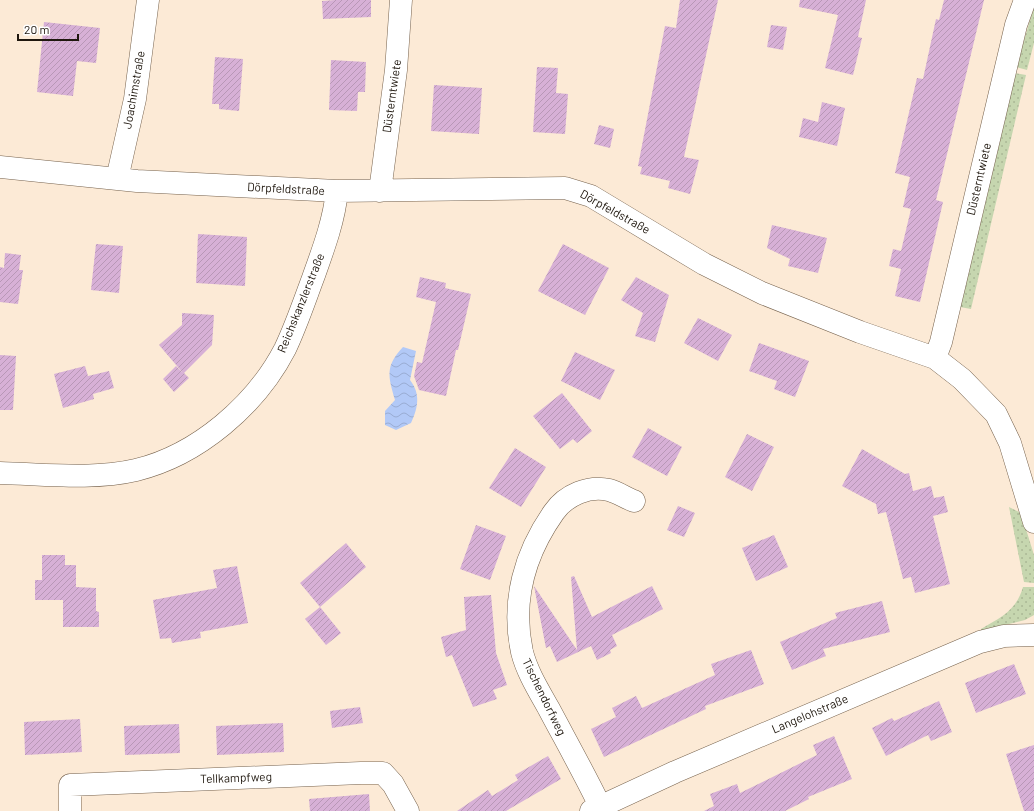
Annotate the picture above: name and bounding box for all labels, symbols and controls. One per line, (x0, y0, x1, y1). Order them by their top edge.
scale bar (18, 16, 78, 42)
text: 20 m (24, 22, 50, 36)
street label: Joachimstraße (119, 50, 147, 130)
street label: Düsterntwiete (379, 58, 403, 133)
street label: Düsterntwiete (963, 141, 993, 216)
street label: Dörpfeldstraße (247, 179, 325, 197)
street label: Dörpfeldstraße (578, 186, 653, 236)
street label: Reichskanzlerstraße (274, 251, 326, 355)
street label: Tischendorfweg (520, 656, 570, 737)
street label: Langelohstraße (769, 691, 850, 735)
street label: Tellkampfweg (200, 769, 272, 785)

